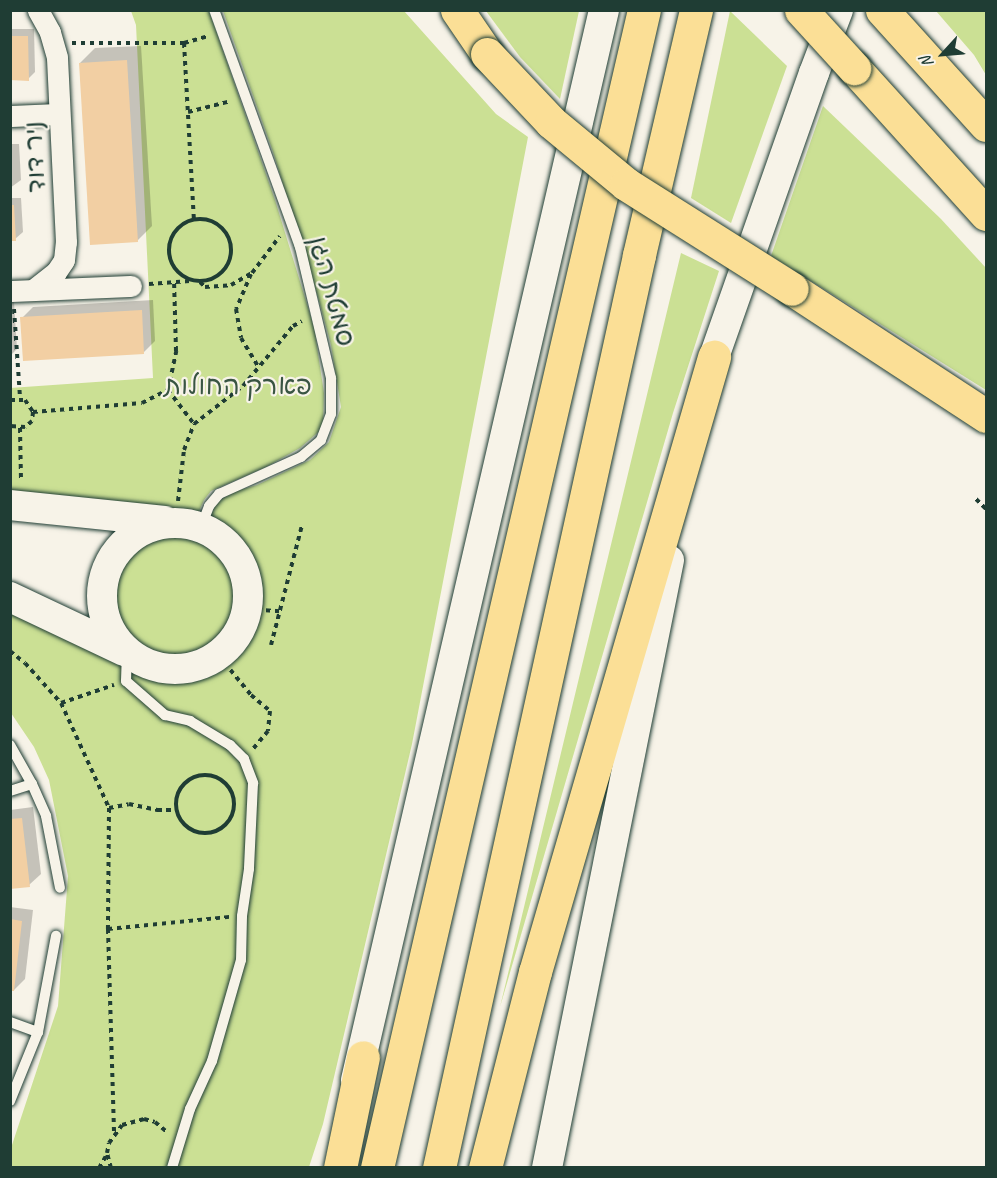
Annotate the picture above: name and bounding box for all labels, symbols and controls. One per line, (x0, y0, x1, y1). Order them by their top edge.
north arrow (913, 24, 973, 84)
text: N (916, 53, 938, 71)
street label: ניר דוד (18, 120, 52, 194)
street label: סמטת הגן (302, 232, 362, 350)
park label: פארק החולות (164, 370, 312, 402)

